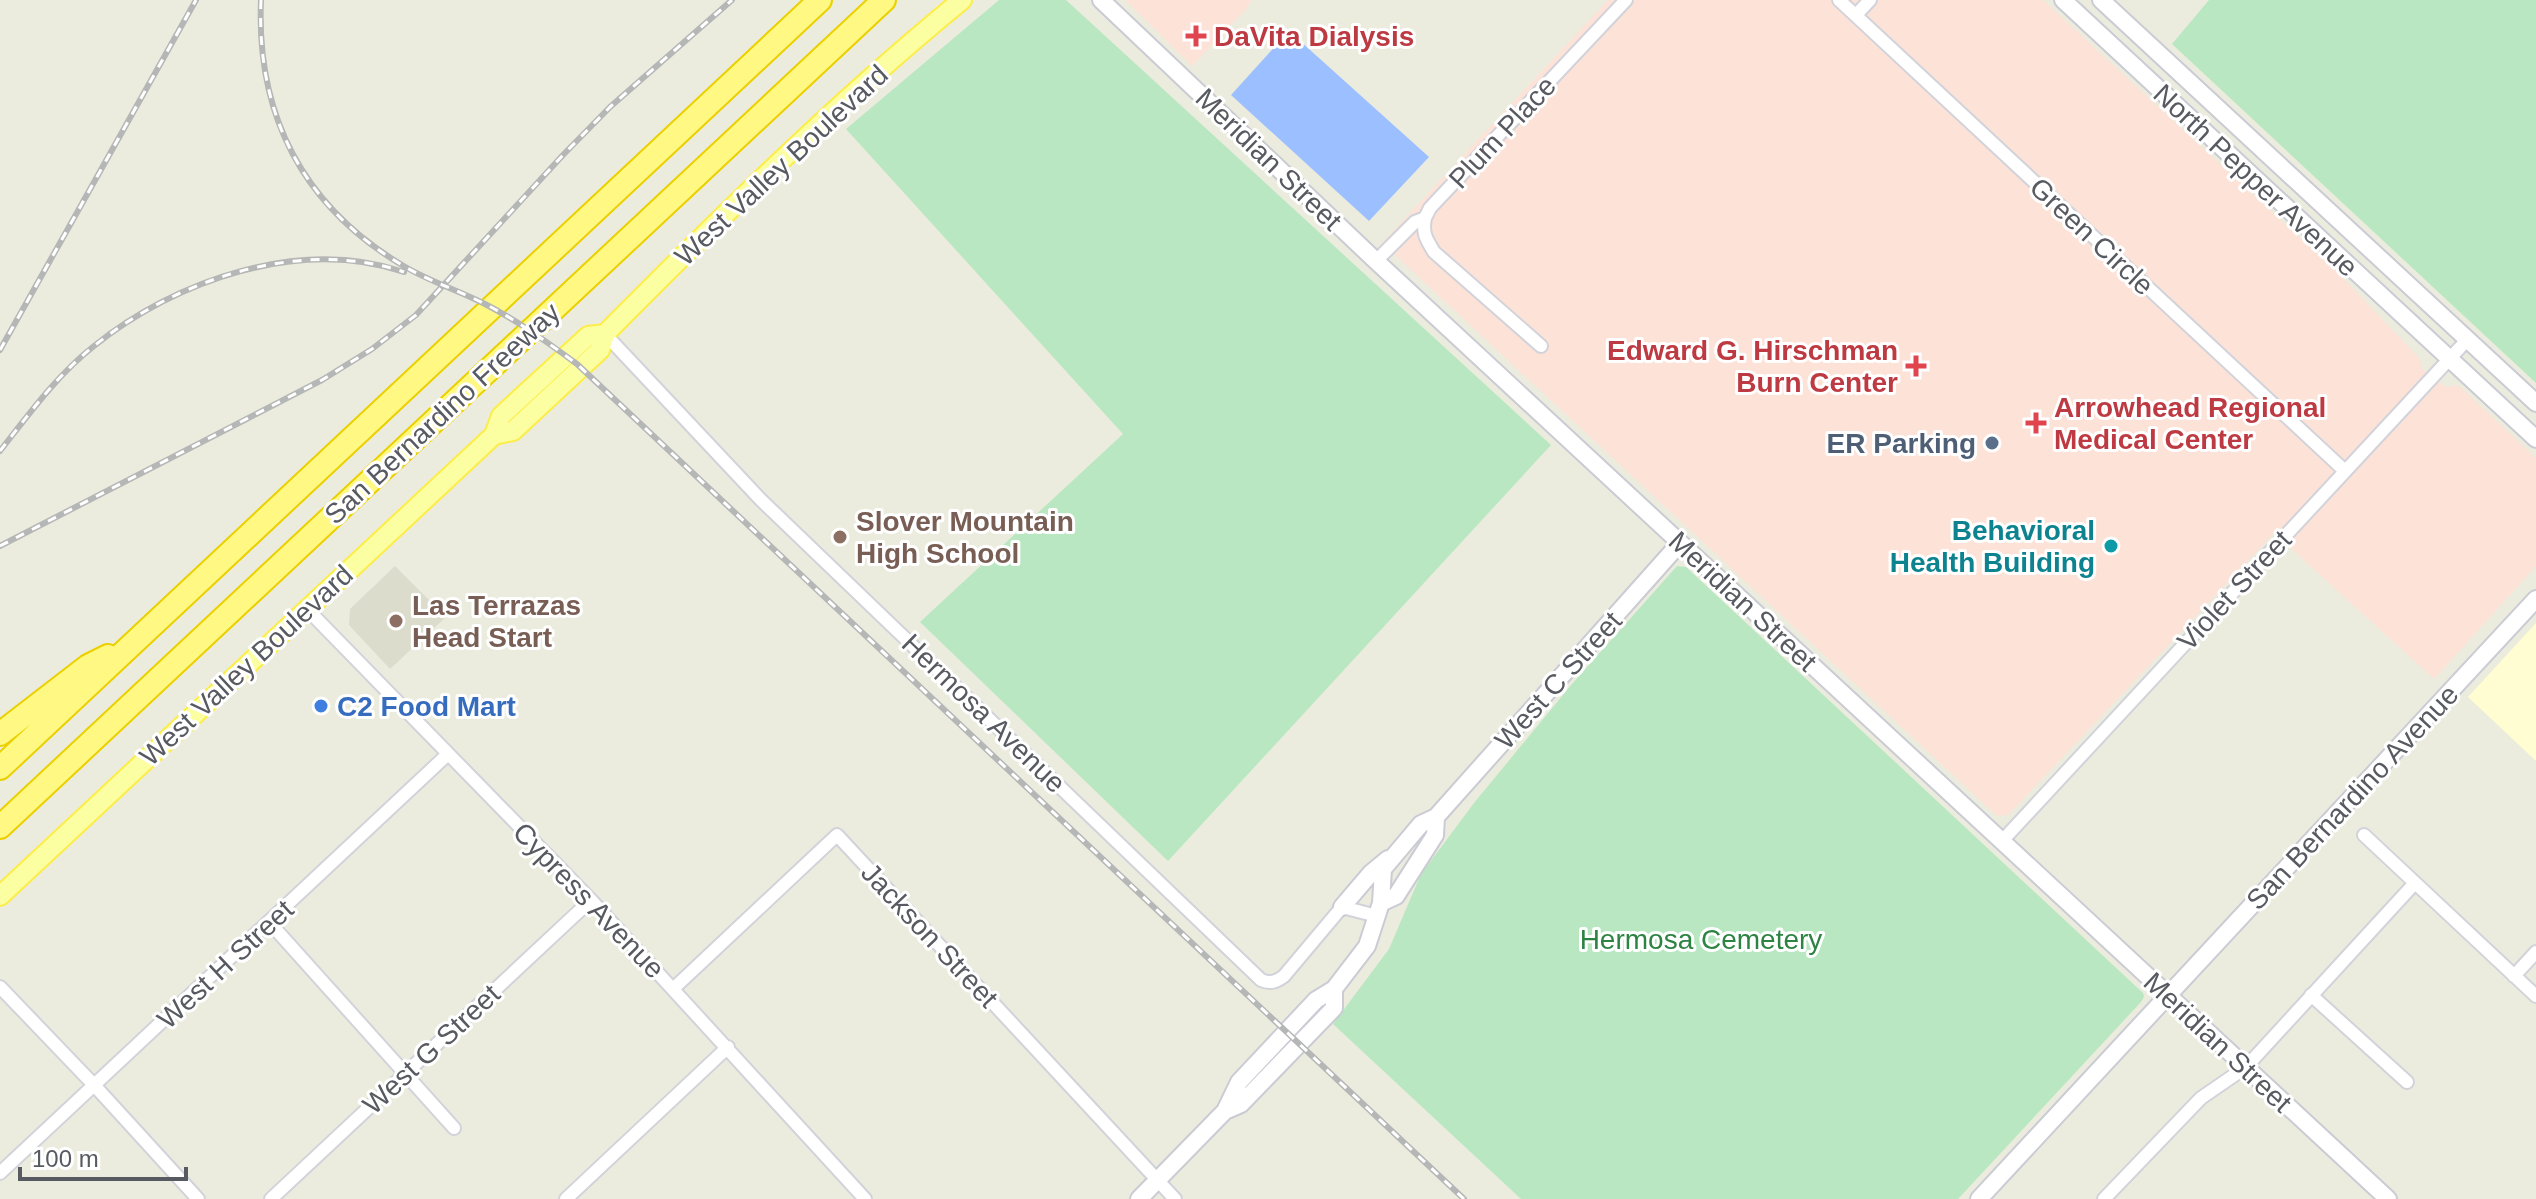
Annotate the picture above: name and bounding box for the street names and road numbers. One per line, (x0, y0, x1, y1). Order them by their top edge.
street label: West Valley Boulevard (669, 59, 894, 272)
street label: Plum Place (1443, 70, 1562, 195)
street label: North Pepper Avenue (2147, 78, 2364, 283)
street label: Meridian Street (1190, 82, 1348, 237)
street label: Green Circle (2024, 171, 2160, 301)
street label: San Bernardino Freeway (319, 296, 566, 530)
street label: Violet Street (2171, 524, 2298, 657)
street label: Meridian Street (1663, 525, 1823, 678)
street label: West Valley Boulevard (134, 559, 359, 772)
street label: West C Street (1489, 605, 1628, 755)
street label: Hermosa Avenue (896, 628, 1071, 799)
street label: San Bernardino Avenue (2240, 679, 2464, 916)
street label: Cypress Avenue (507, 816, 670, 984)
street label: Jackson Street (855, 857, 1004, 1014)
street label: West H Street (151, 894, 300, 1035)
street label: Meridian Street (2138, 966, 2298, 1119)
street label: West G Street (357, 978, 506, 1120)

